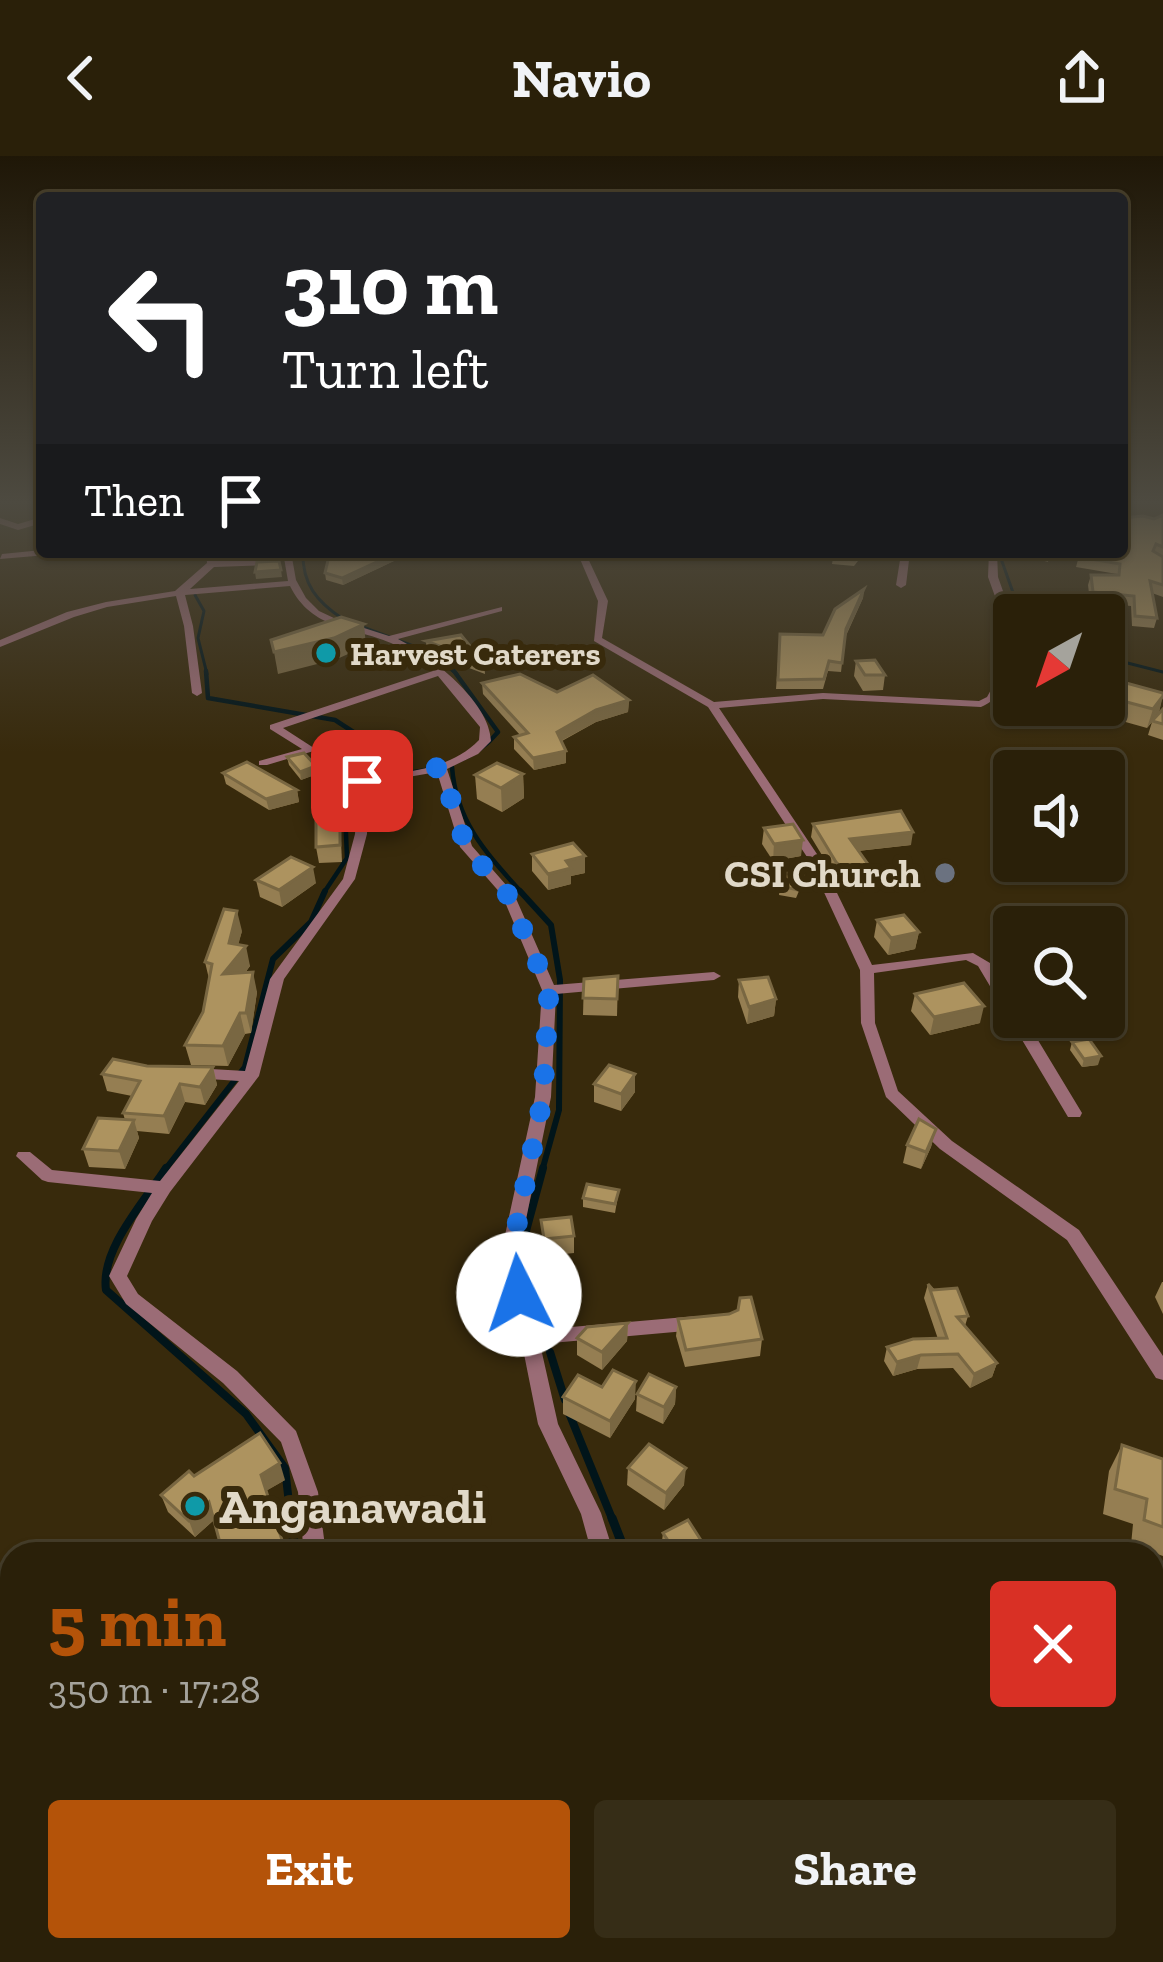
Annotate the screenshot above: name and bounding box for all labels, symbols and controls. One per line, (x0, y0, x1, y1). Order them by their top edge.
icon: back (48, 45, 114, 111)
icon: share (1049, 45, 1115, 111)
text: Navio (512, 46, 651, 111)
text: 310 m (282, 235, 498, 336)
icon: left (84, 240, 240, 396)
text: Turn left (282, 337, 489, 402)
icon: arrive (208, 468, 274, 534)
text: Then (84, 474, 184, 528)
north arrow (993, 594, 1125, 726)
map controls (993, 594, 1125, 1038)
place label: Harvest Caterers (350, 634, 601, 673)
marker: Harvest Caterers (313, 640, 339, 666)
pin (311, 730, 413, 832)
icon: arrive (329, 748, 395, 814)
button: sound (993, 750, 1125, 882)
place label: CSI Church (724, 850, 921, 897)
marker: CSI Church (932, 860, 958, 886)
button: search (993, 906, 1125, 1038)
position arrow (456, 1231, 582, 1357)
place label: Anganawadi (219, 1478, 486, 1535)
marker: Anganawadi (182, 1493, 208, 1519)
text: 5 min (48, 1578, 226, 1664)
button: close (990, 1581, 1116, 1707)
text: 350 m · 17:28 (48, 1666, 261, 1713)
button: Exit (48, 1800, 570, 1938)
button: Share (594, 1800, 1116, 1938)

